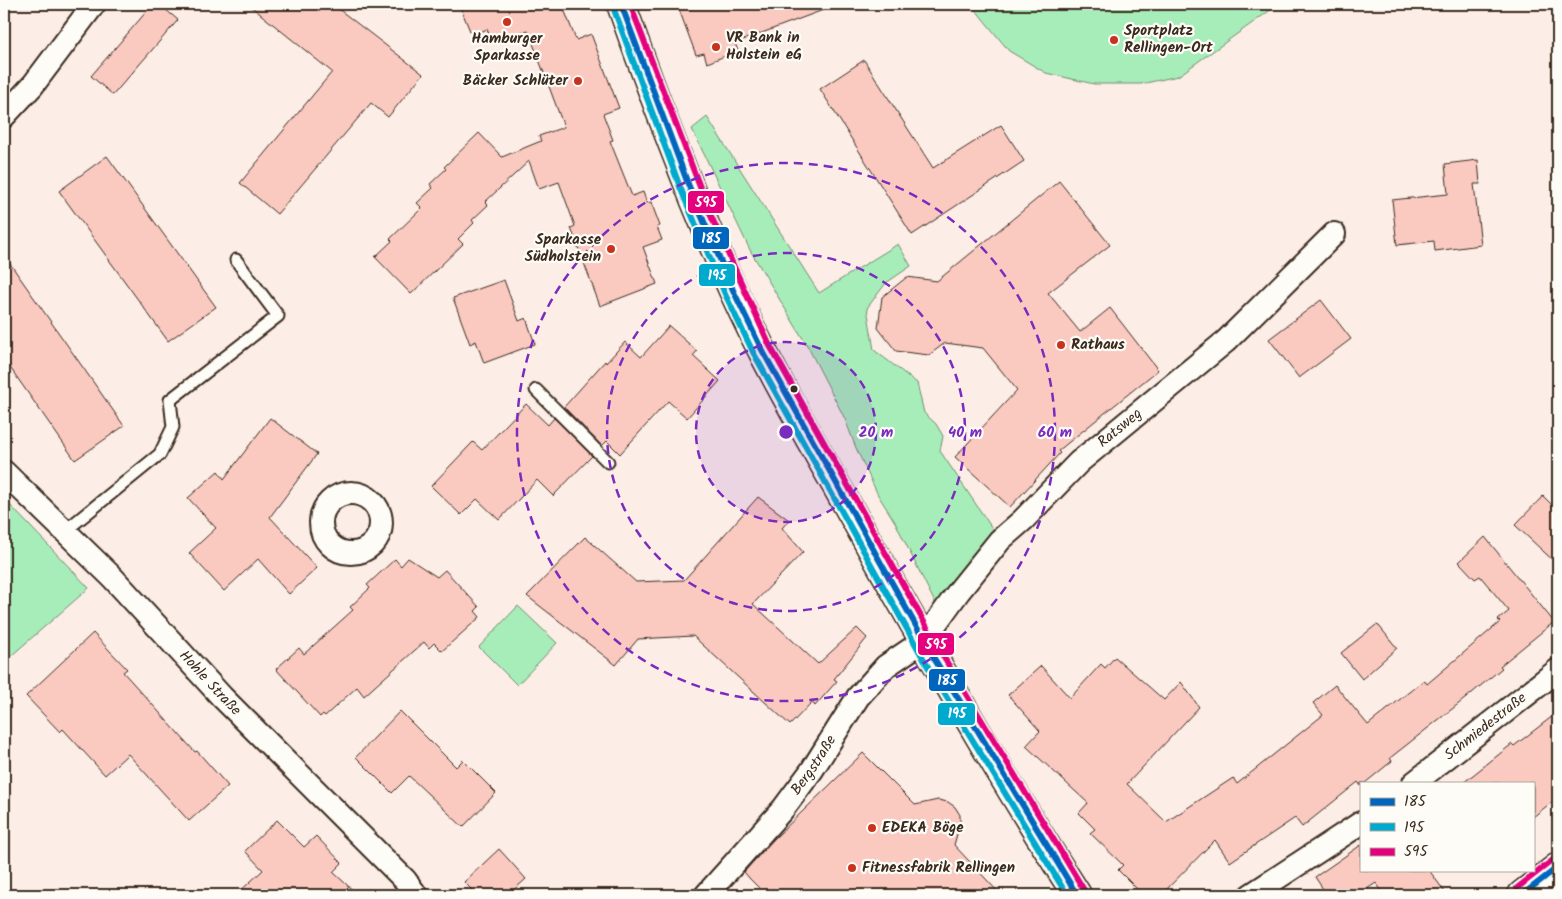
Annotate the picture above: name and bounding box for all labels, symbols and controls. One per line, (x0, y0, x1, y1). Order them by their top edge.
marker: Hamburger Sparkasse (501, 16, 513, 28)
place label: Sportplatz Rellingen-Ort (1124, 19, 1213, 60)
place label: VR Bank in Holstein eG (726, 26, 802, 67)
place label: Hamburger Sparkasse (472, 27, 543, 68)
marker: Sportplatz Rellingen-Ort (1108, 34, 1120, 46)
marker: VR Bank in Holstein eG (710, 41, 722, 53)
place label: Bäcker Schlüter (463, 69, 569, 93)
marker: Bäcker Schlüter (572, 75, 584, 87)
line badge: 595 (687, 190, 725, 214)
text: 595 (694, 192, 719, 214)
line badge: 185 (692, 226, 730, 250)
place label: Sparkasse Südholstein (525, 228, 602, 269)
text: 185 (701, 228, 723, 250)
marker: Sparkasse Südholstein (605, 243, 617, 255)
line badge: 195 (698, 263, 736, 287)
text: 195 (708, 265, 728, 287)
place label: Rathaus (1071, 333, 1125, 357)
marker: Rathaus (1055, 339, 1067, 351)
unlabelled marker (789, 384, 799, 394)
street label: Ratsweg (1092, 402, 1148, 454)
text: 20 m (859, 421, 893, 445)
text: 40 m (948, 421, 982, 445)
text: 60 m (1038, 421, 1072, 445)
centre of rings (777, 423, 795, 441)
line badge: 595 (917, 632, 955, 656)
text: 595 (924, 634, 949, 656)
street label: Hohle Straße (173, 645, 247, 722)
line badge: 185 (928, 668, 966, 692)
text: 185 (937, 670, 959, 692)
street label: Schmiedestraße (1439, 687, 1532, 767)
line badge: 195 (937, 702, 976, 726)
text: 195 (948, 703, 968, 725)
street label: Bergstraße (785, 730, 843, 801)
legend (1360, 782, 1534, 872)
text: 185 (1404, 790, 1427, 814)
place label: EDEKA Böge (882, 816, 964, 840)
text: 195 (1404, 816, 1425, 840)
marker: EDEKA Böge (866, 822, 878, 834)
text: 595 (1404, 840, 1428, 864)
place label: Fitnessfabrik Rellingen (862, 856, 1015, 880)
marker: Fitnessfabrik Rellingen (846, 862, 858, 874)

